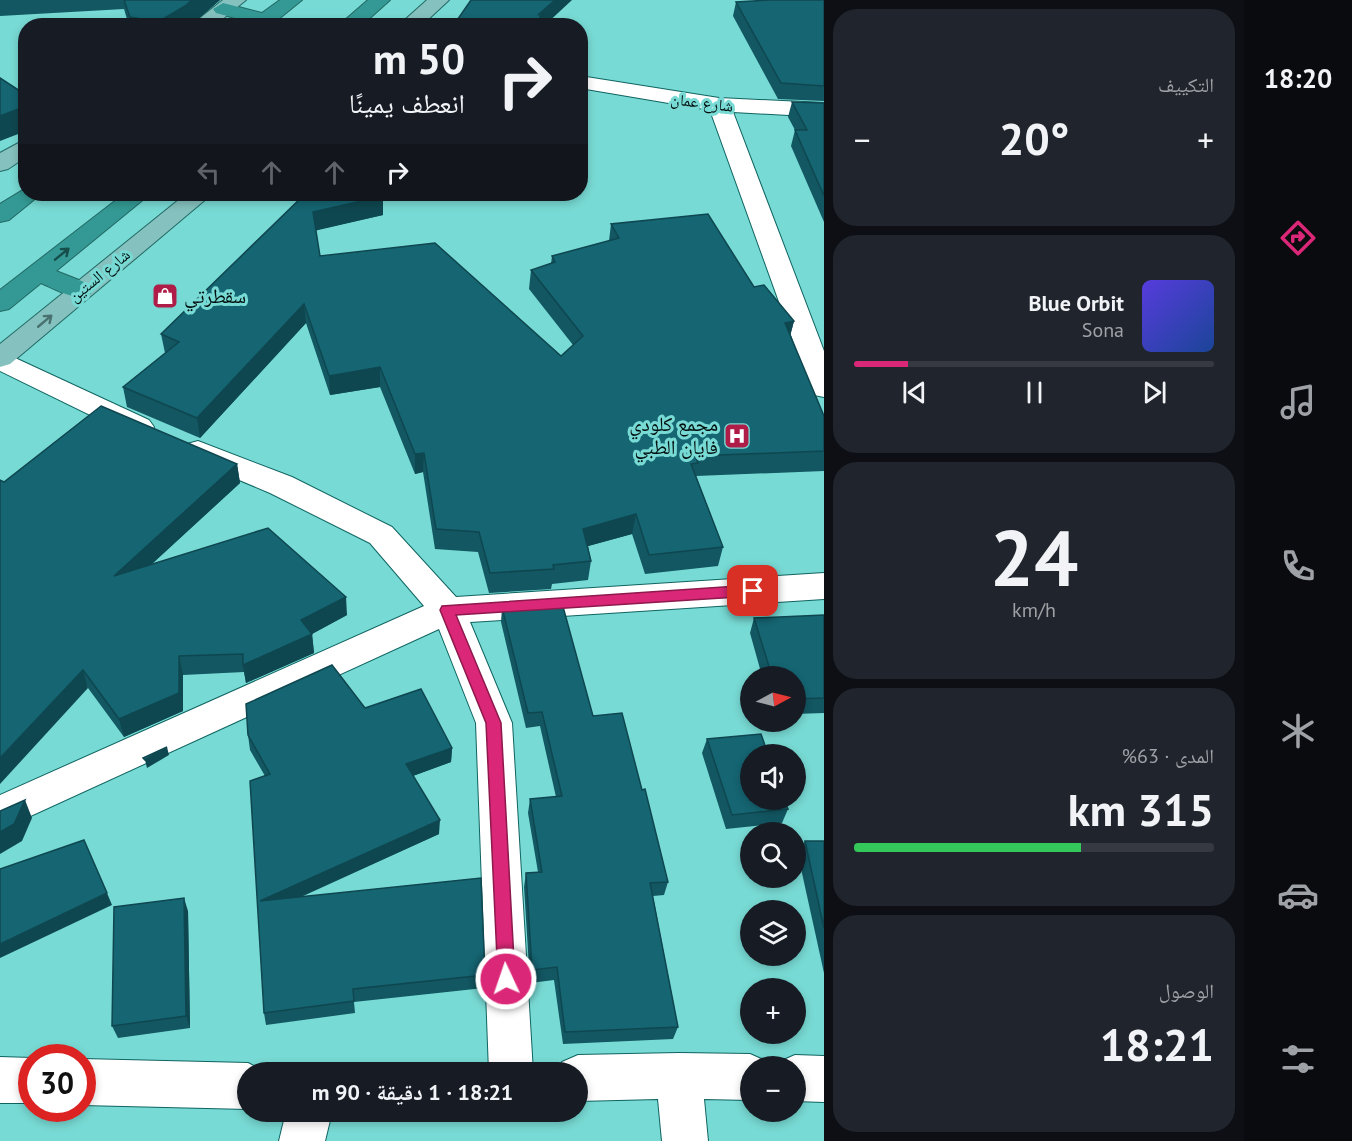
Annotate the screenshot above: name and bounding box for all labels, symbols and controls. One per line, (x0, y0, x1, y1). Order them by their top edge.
text: 50 m (373, 31, 465, 86)
icon: right (486, 42, 564, 120)
text: 18:20 (1264, 61, 1332, 95)
text: التكييف (1158, 72, 1214, 98)
text: انعطف يمينًا (349, 86, 465, 120)
street label: شارع عمان (669, 88, 734, 117)
text: 20° (999, 109, 1069, 167)
text: − (854, 118, 871, 161)
text: + (1197, 118, 1214, 161)
icon: left (192, 156, 225, 189)
icon: ahead (255, 156, 288, 189)
icon: ahead (318, 156, 351, 189)
icon: right (381, 156, 414, 189)
icon: directions (1277, 217, 1319, 259)
street label: شارع الستين (64, 244, 134, 307)
one-way arrow (54, 247, 70, 260)
shop icon: سقطرتي (150, 281, 180, 311)
place label: سقطرتي (184, 283, 246, 312)
text: Blue Orbit (1028, 289, 1124, 317)
one-way arrow (37, 314, 53, 327)
text: Sona (1082, 317, 1124, 343)
icon: previous (898, 376, 931, 409)
icon: pause (1018, 376, 1051, 409)
icon: next (1138, 376, 1171, 409)
icon: music (1277, 381, 1319, 423)
place label: مجمع كلودي فايان الطبي (629, 411, 718, 463)
hospital icon: مجمع كلودي فايان الطبي (722, 421, 752, 451)
text: 24 (990, 507, 1078, 608)
icon: phone (1277, 545, 1319, 587)
pin (727, 565, 778, 616)
icon: arrive (736, 574, 769, 607)
text: km/h (1012, 597, 1056, 623)
north arrow (740, 666, 806, 732)
map controls (740, 666, 806, 1122)
icon: climate (1277, 710, 1319, 752)
text: المدى · 63% (1122, 743, 1214, 769)
button: sound (740, 744, 806, 810)
text: 315 km (1068, 780, 1214, 838)
button: search (740, 822, 806, 888)
icon: car (1277, 874, 1319, 916)
button: layers (740, 900, 806, 966)
position arrow (474, 947, 538, 1011)
button: + (740, 978, 806, 1044)
text: الوصول (1159, 978, 1214, 1004)
text: 18:21 (1100, 1015, 1214, 1073)
icon: filters (1277, 1038, 1319, 1080)
speed limit sign: 30 (18, 1044, 96, 1122)
button: − (740, 1056, 806, 1122)
text: 18:21 · 1 دقيقة · 90 m (312, 1078, 513, 1106)

